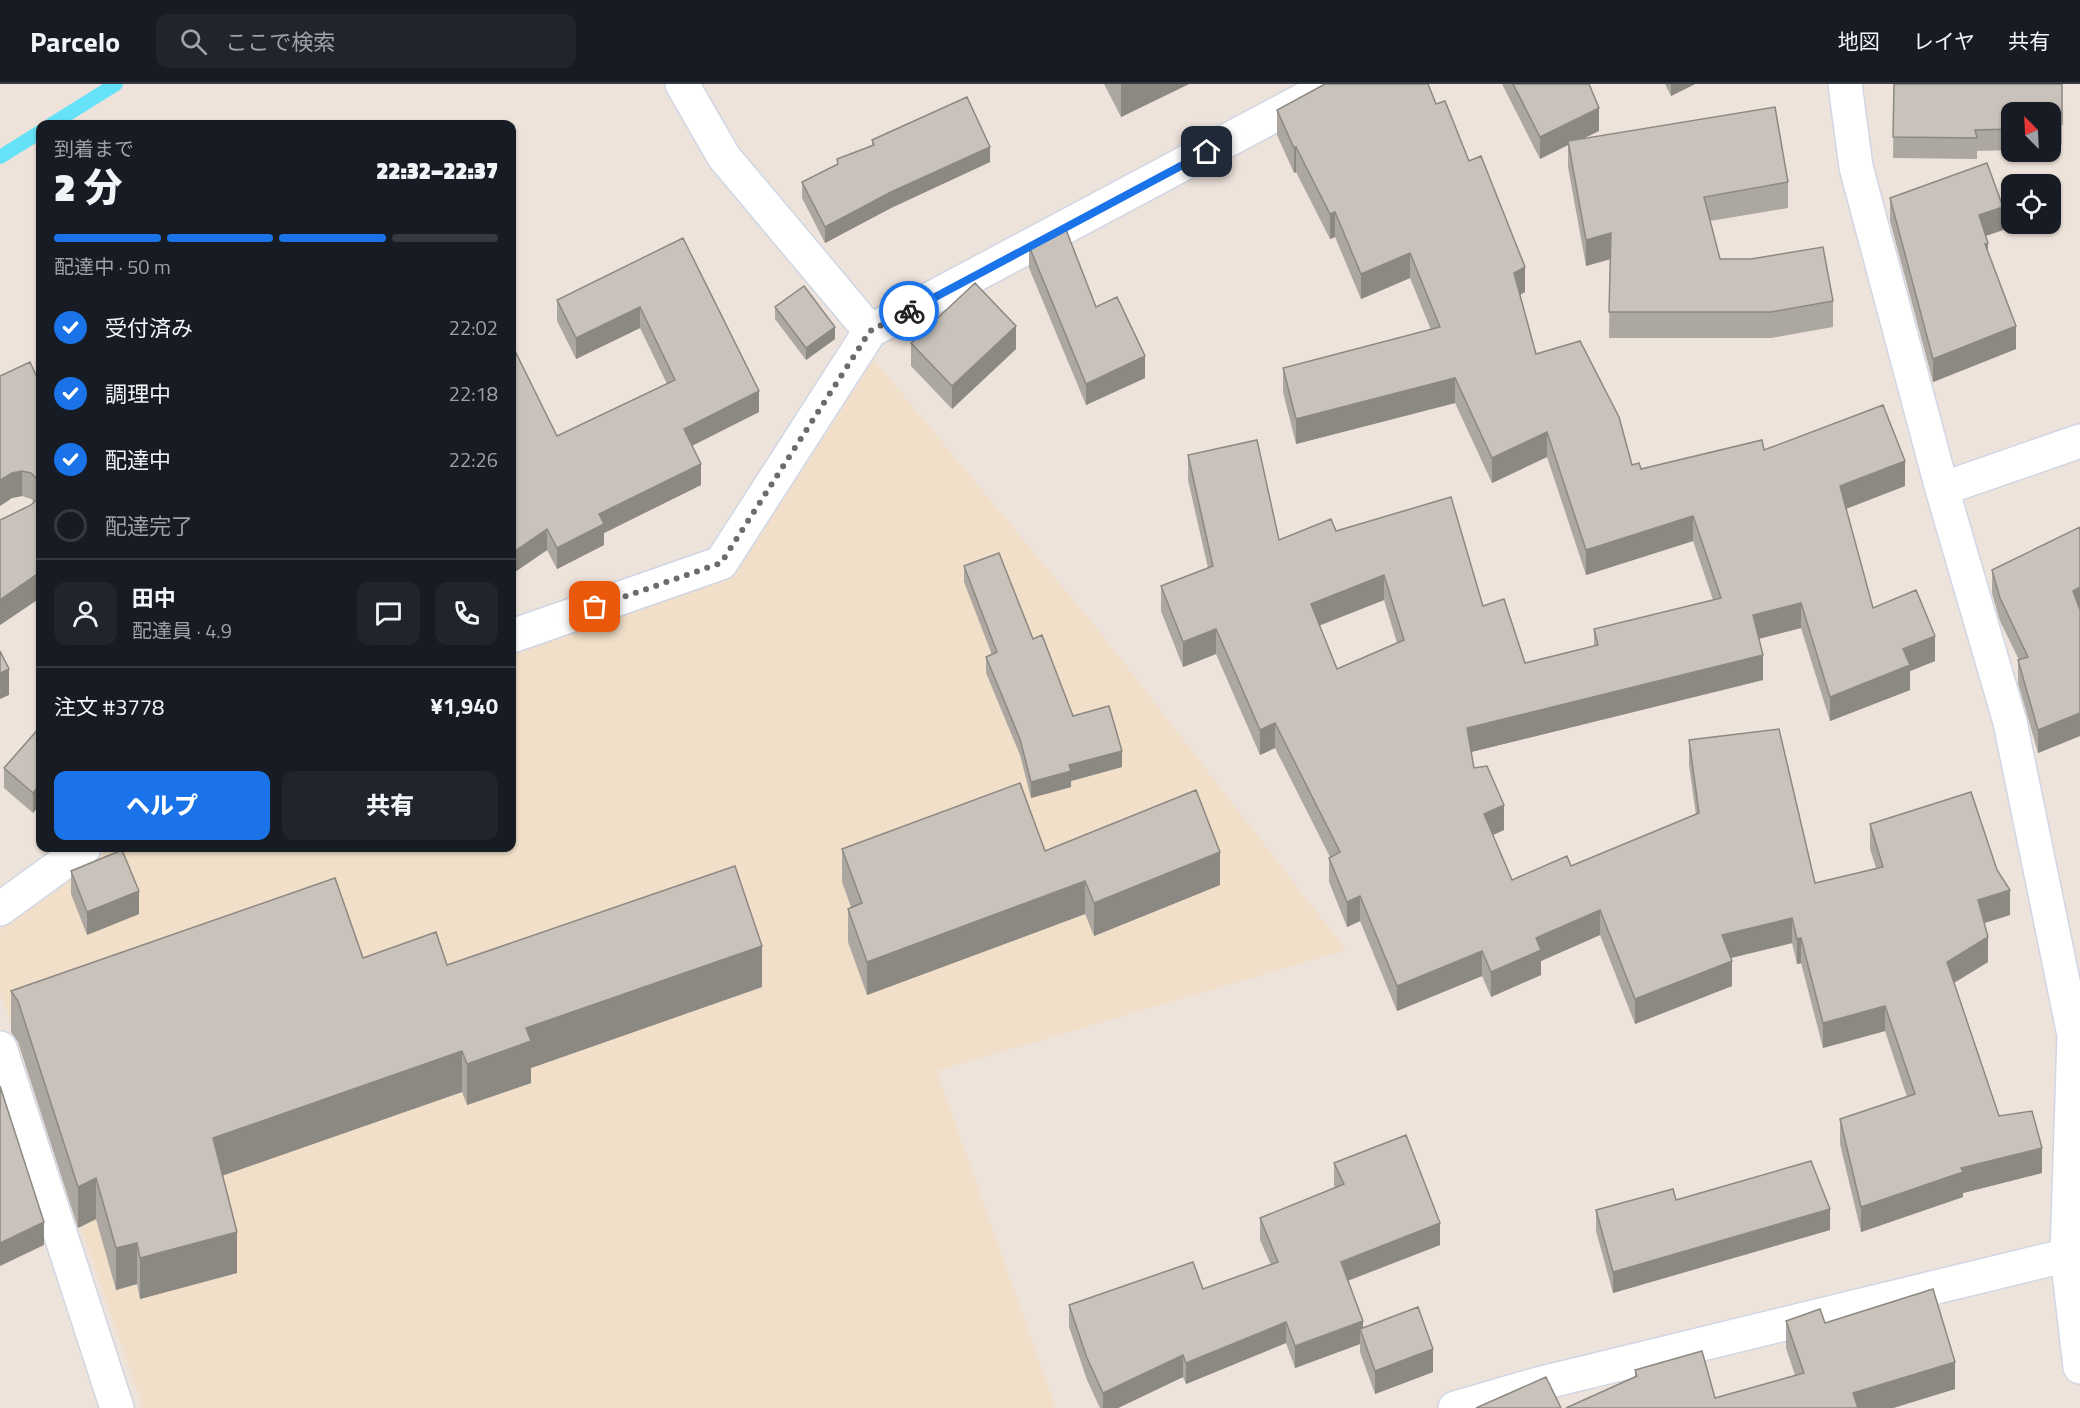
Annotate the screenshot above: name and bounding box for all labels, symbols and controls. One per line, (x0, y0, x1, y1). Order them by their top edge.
search box (156, 14, 576, 68)
text: Parcelo (30, 20, 120, 63)
icon: search (177, 25, 210, 58)
text: ここで検索 (225, 25, 335, 59)
text: 地図 (1838, 25, 1880, 57)
text: レイヤ (1913, 25, 1975, 57)
text: 共有 (2008, 25, 2050, 57)
north arrow (2001, 102, 2061, 162)
map controls (2001, 102, 2061, 234)
pin (1181, 126, 1232, 177)
text: 到着まで (54, 133, 134, 164)
icon: home (1190, 135, 1223, 168)
text: 22:32–22:37 (376, 154, 498, 188)
text: 2 分 (54, 157, 123, 216)
button: locate (2001, 174, 2061, 234)
text: 配達中 · 50 m (54, 251, 171, 282)
courier (879, 281, 939, 341)
icon: bike (893, 295, 926, 328)
icon: check (54, 311, 87, 344)
text: 受付済み (105, 311, 193, 345)
text: 22:02 (449, 312, 498, 343)
icon: check (54, 377, 87, 410)
text: 調理中 (105, 377, 171, 411)
text: 22:18 (449, 378, 498, 409)
icon: check (54, 443, 87, 476)
text: 配達中 (105, 443, 171, 477)
text: 22:26 (449, 444, 498, 475)
text: 配達完了 (105, 509, 193, 543)
text: 田中 (132, 581, 176, 615)
pin (569, 581, 620, 632)
button: person (54, 582, 117, 645)
button: chat (357, 582, 420, 645)
button: phone (435, 582, 498, 645)
icon: bag (578, 590, 611, 623)
text: 配達員 · 4.9 (132, 615, 232, 646)
text: ¥1,940 (431, 689, 498, 723)
text: 注文 #3778 (54, 690, 164, 724)
button: ヘルプ (54, 771, 270, 840)
button: 共有 (282, 771, 498, 840)

